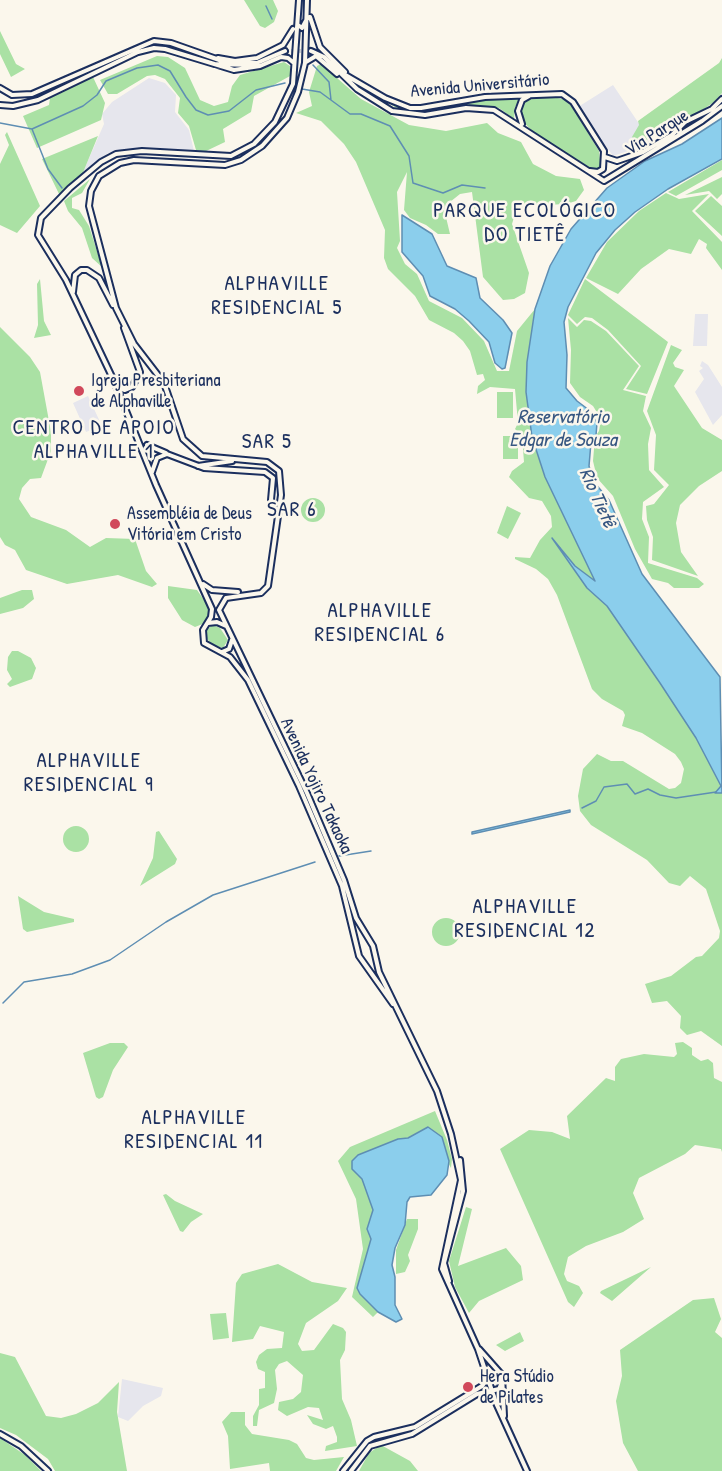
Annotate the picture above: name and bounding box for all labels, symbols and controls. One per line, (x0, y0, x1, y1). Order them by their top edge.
street label: Avenida Universitário (410, 69, 550, 103)
street label: Via Parque (621, 105, 693, 161)
district label: PARQUE ECOLÓGICO DO TIETÊ (433, 198, 617, 248)
district label: ALPHAVILLE RESIDENCIAL 5 (211, 271, 343, 321)
place label: Igreja Presbiteriana de Alphaville (91, 370, 220, 412)
marker: Igreja Presbiteriana de Alphaville (72, 384, 86, 398)
water label: Reservatório Edgar de Souza (509, 406, 617, 453)
district label: CENTRO DE APOIO ALPHAVILLE 1 (12, 415, 176, 465)
district label: SAR 5 (242, 429, 292, 455)
water label: Rio Tietê (573, 464, 621, 532)
district label: SAR 6 (267, 497, 317, 523)
place label: Assembléia de Deus Vitória em Cristo (127, 503, 252, 546)
marker: Assembléia de Deus Vitória em Cristo (108, 517, 122, 531)
district label: ALPHAVILLE RESIDENCIAL 6 (314, 598, 446, 648)
street label: Avenida Yojiro Takaoka (275, 715, 357, 857)
district label: ALPHAVILLE RESIDENCIAL 9 (24, 748, 154, 798)
district label: ALPHAVILLE RESIDENCIAL 12 (454, 894, 596, 944)
district label: ALPHAVILLE RESIDENCIAL 11 (124, 1105, 264, 1155)
place label: Hera Stúdio de Pilates (480, 1366, 554, 1408)
marker: Hera Stúdio de Pilates (461, 1380, 475, 1394)

